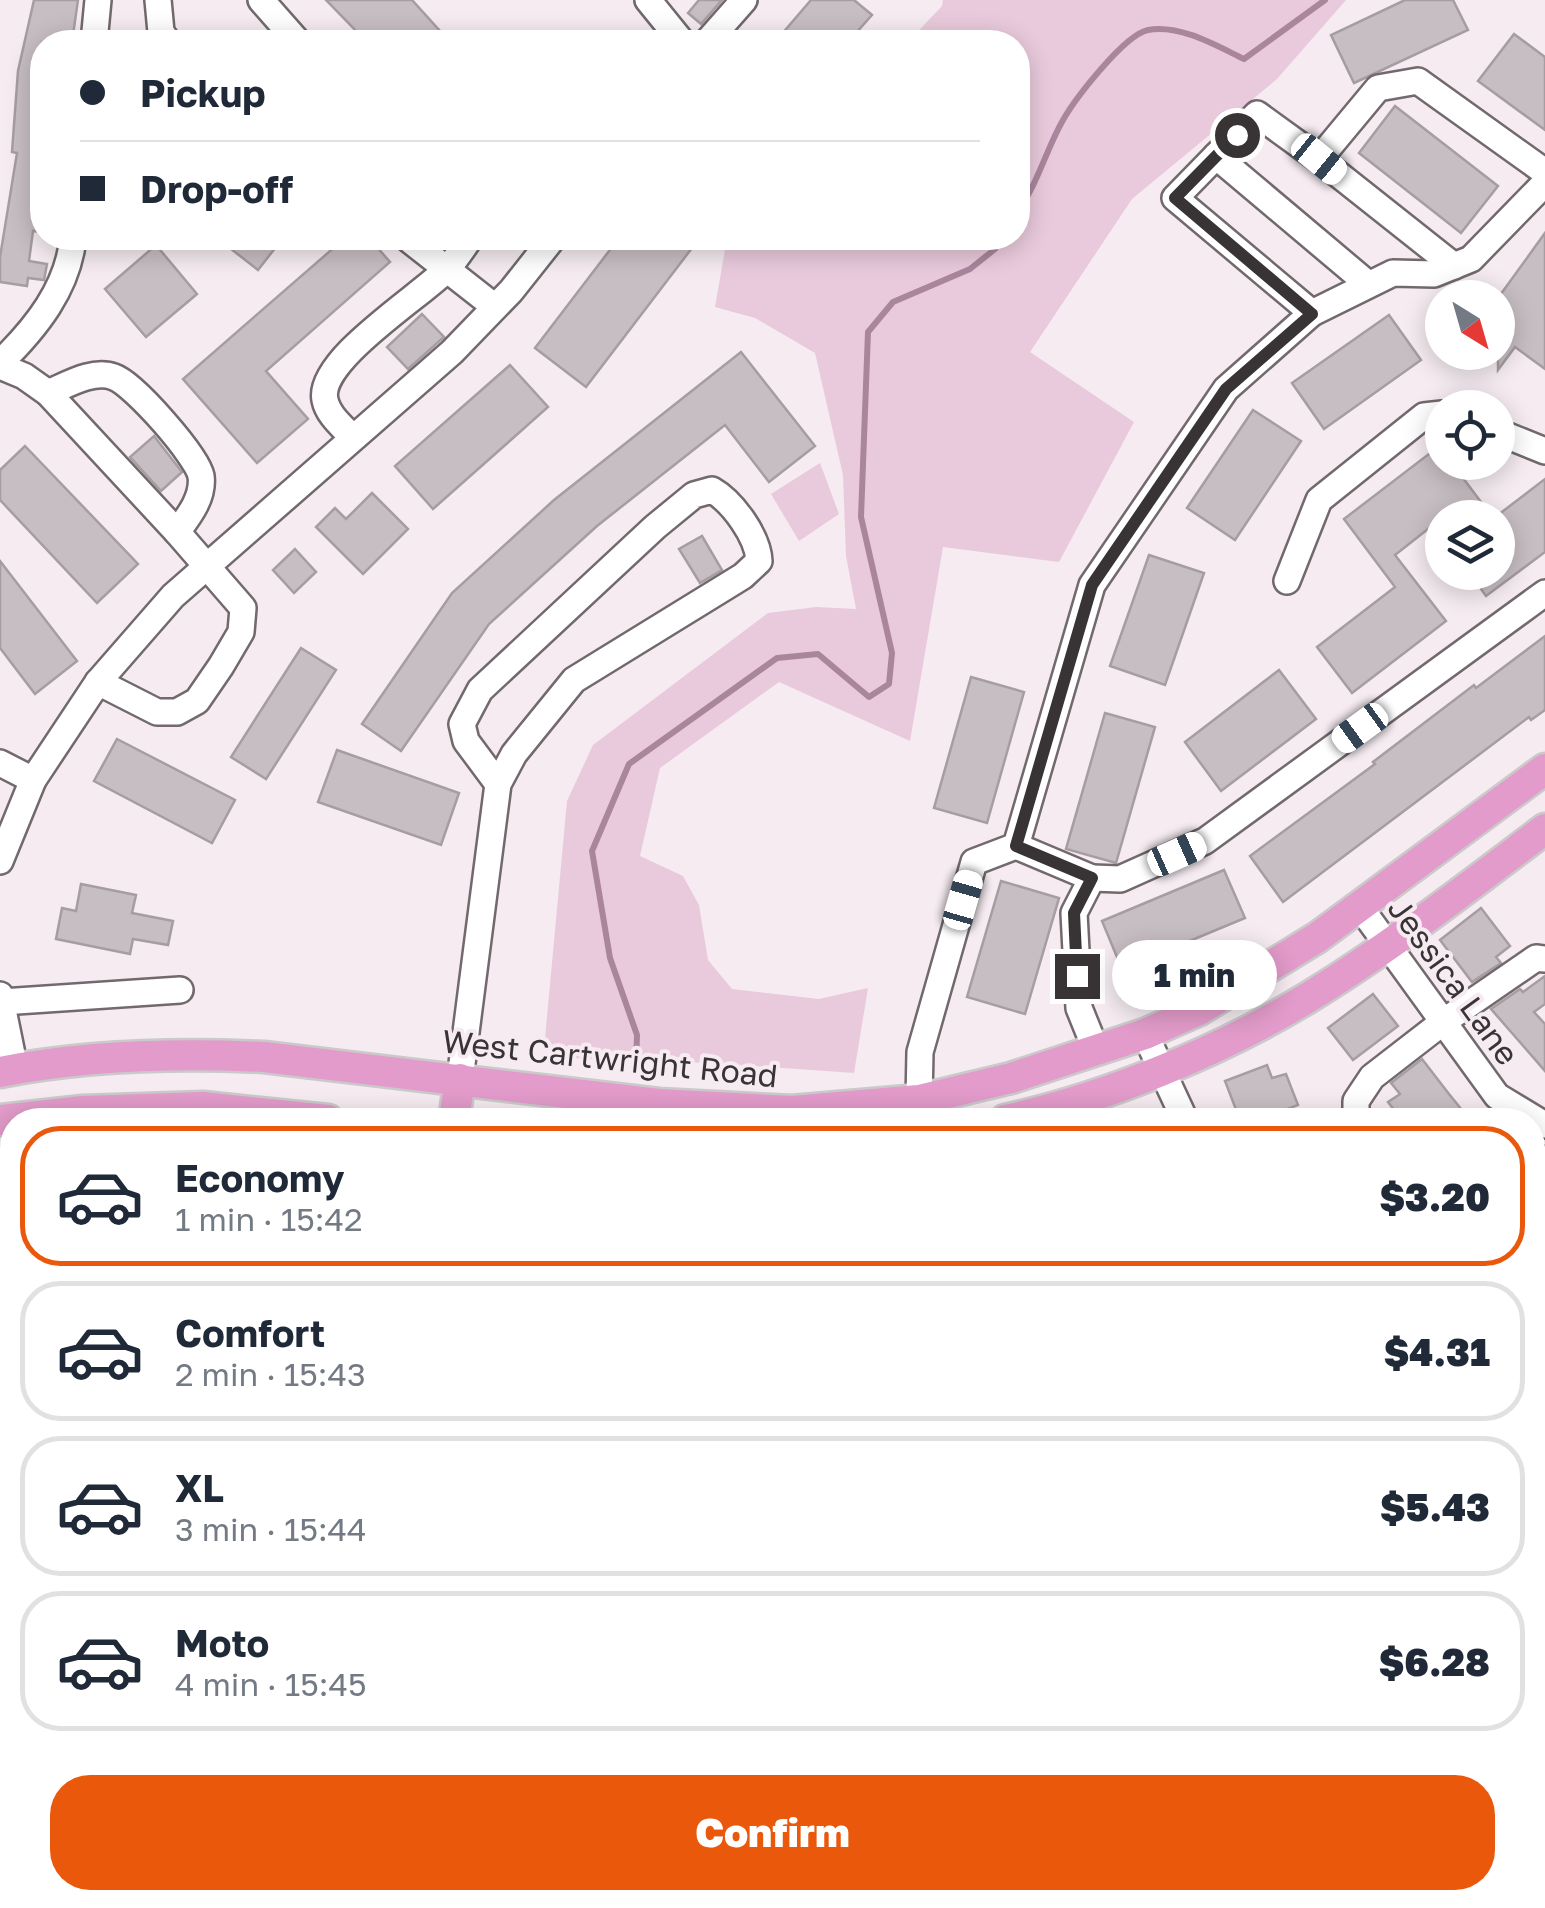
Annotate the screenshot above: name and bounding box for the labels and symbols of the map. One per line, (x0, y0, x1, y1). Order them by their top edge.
route start (1215, 113, 1260, 158)
car (1286, 128, 1352, 190)
north arrow (1425, 280, 1515, 370)
car (1327, 698, 1393, 758)
car (1143, 828, 1211, 880)
car (940, 867, 986, 933)
street label: Jessica Lane (1381, 890, 1527, 1072)
callout: 1 min (1112, 941, 1277, 1011)
route end (1055, 954, 1100, 999)
street label: West Cartwright Road (440, 1021, 780, 1095)

